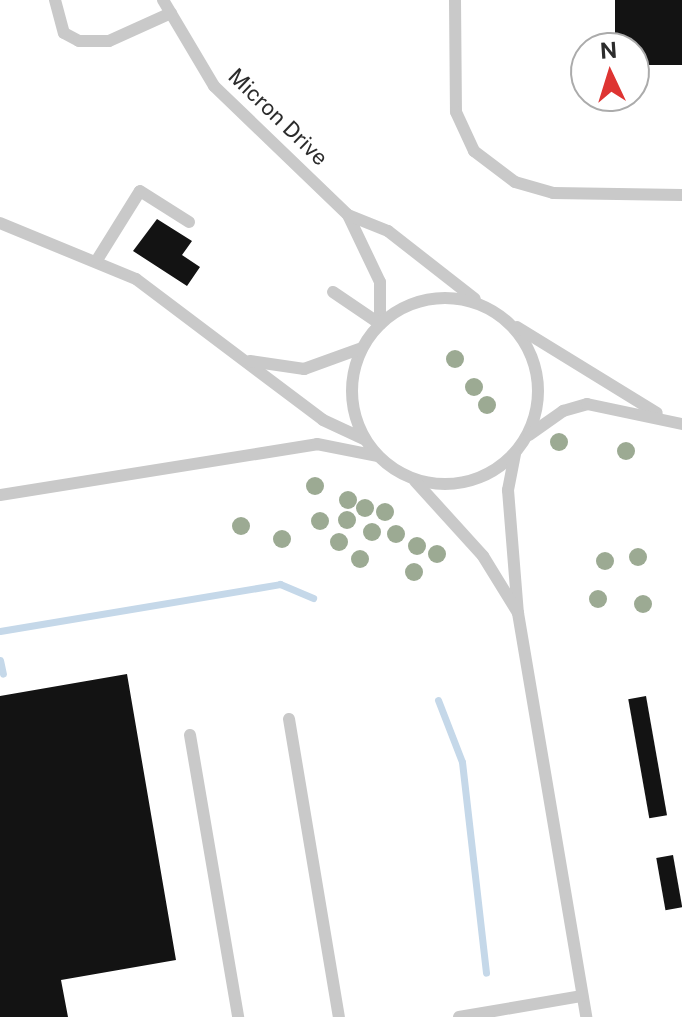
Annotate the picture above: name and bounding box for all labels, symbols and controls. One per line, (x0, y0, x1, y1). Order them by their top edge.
north arrow (570, 32, 650, 112)
text: N (599, 36, 618, 64)
street label: Micron Drive (223, 63, 333, 171)

